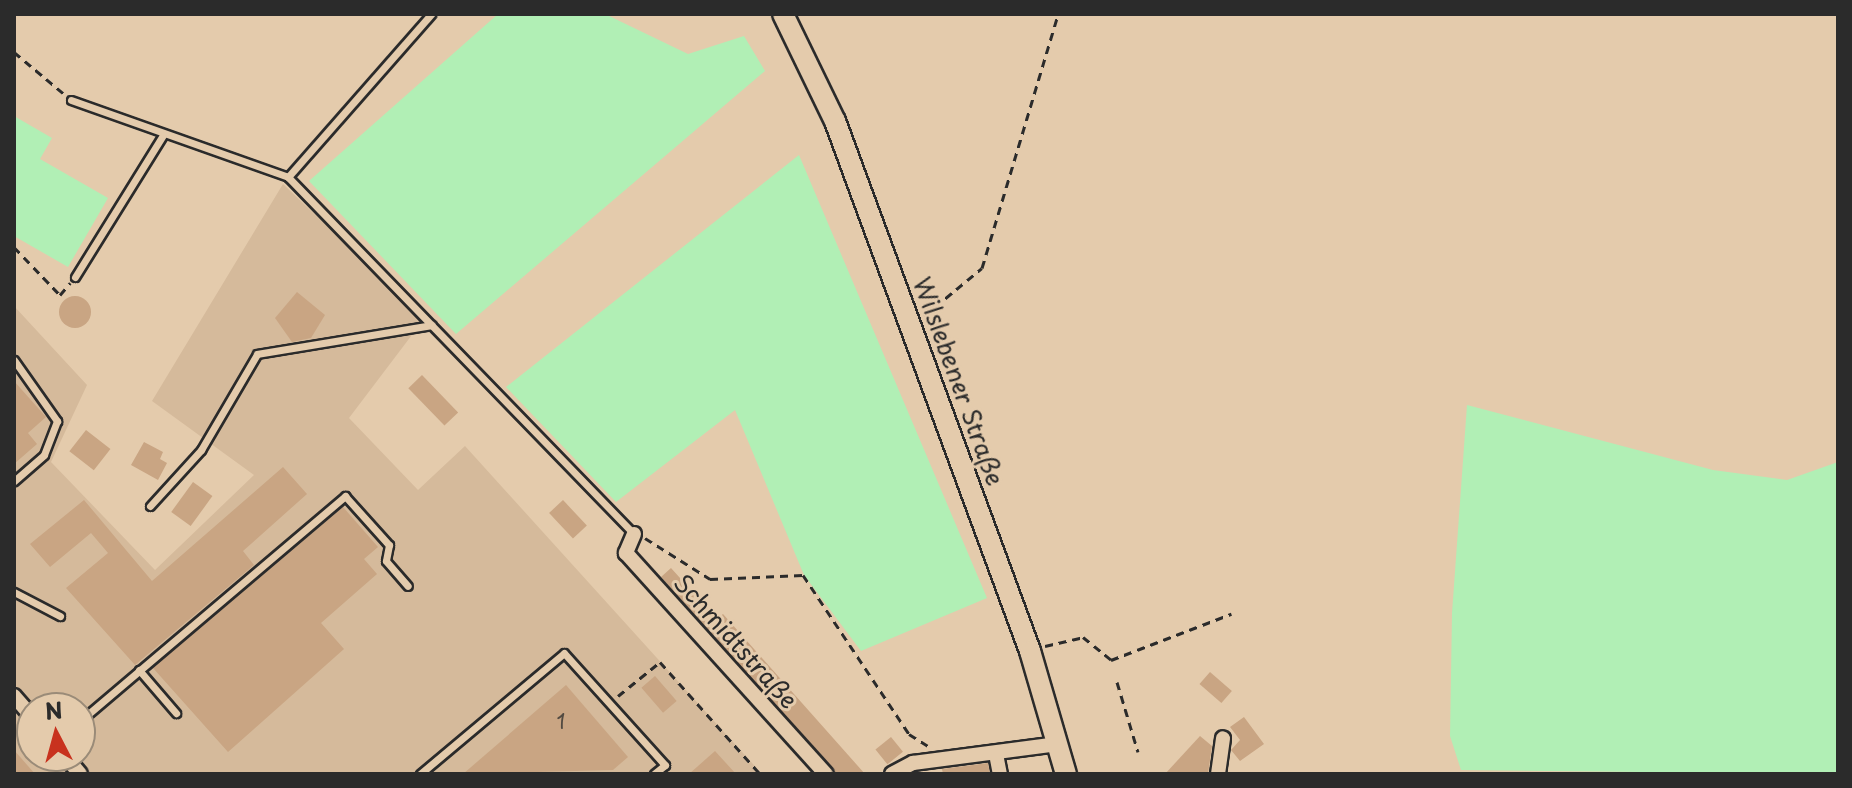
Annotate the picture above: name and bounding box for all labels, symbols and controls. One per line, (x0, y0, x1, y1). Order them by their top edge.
street label: Wilslebener Straße (908, 272, 1010, 490)
street label: Schmidtstraße (668, 568, 804, 714)
north arrow (16, 692, 96, 772)
text: N (43, 692, 64, 727)
house number: 1 (557, 709, 565, 733)

